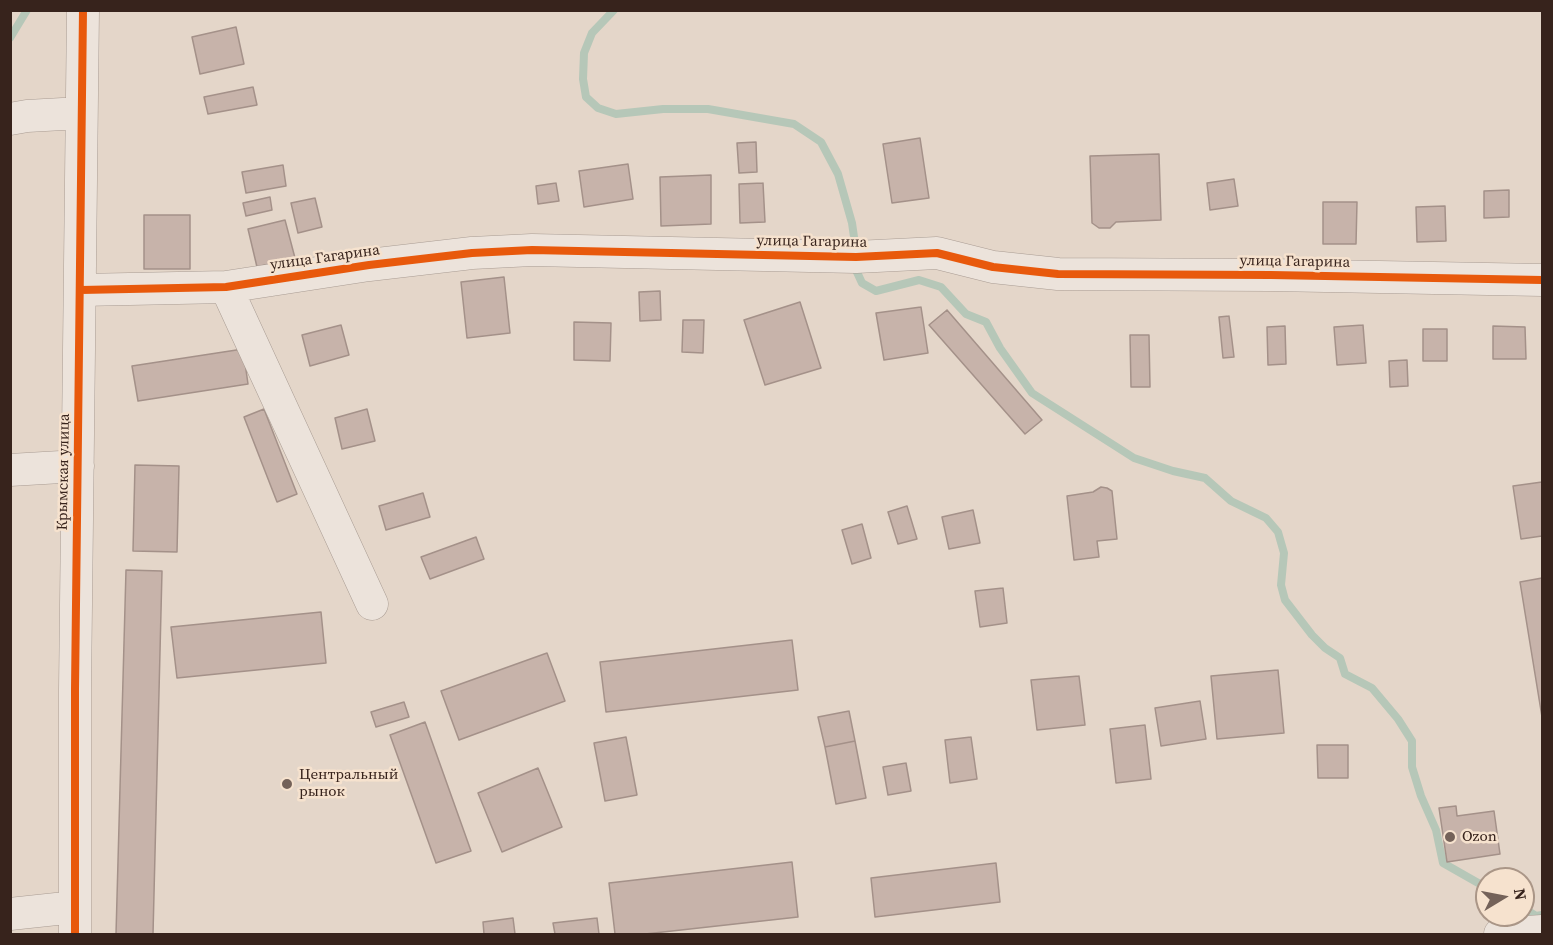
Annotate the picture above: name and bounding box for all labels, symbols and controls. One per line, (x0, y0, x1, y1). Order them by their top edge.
street label: улица Гагарина (757, 232, 867, 252)
street label: улица Гагарина (269, 241, 381, 275)
street label: улица Гагарина (1240, 252, 1350, 272)
street label: Крымская улица (54, 413, 74, 531)
place label: Центральный рынок (299, 766, 398, 801)
marker: Центральный рынок (280, 777, 294, 791)
place label: Ozon (1462, 828, 1497, 846)
marker: Ozon (1443, 830, 1457, 844)
north arrow (1475, 867, 1535, 927)
text: N (1509, 887, 1533, 902)

